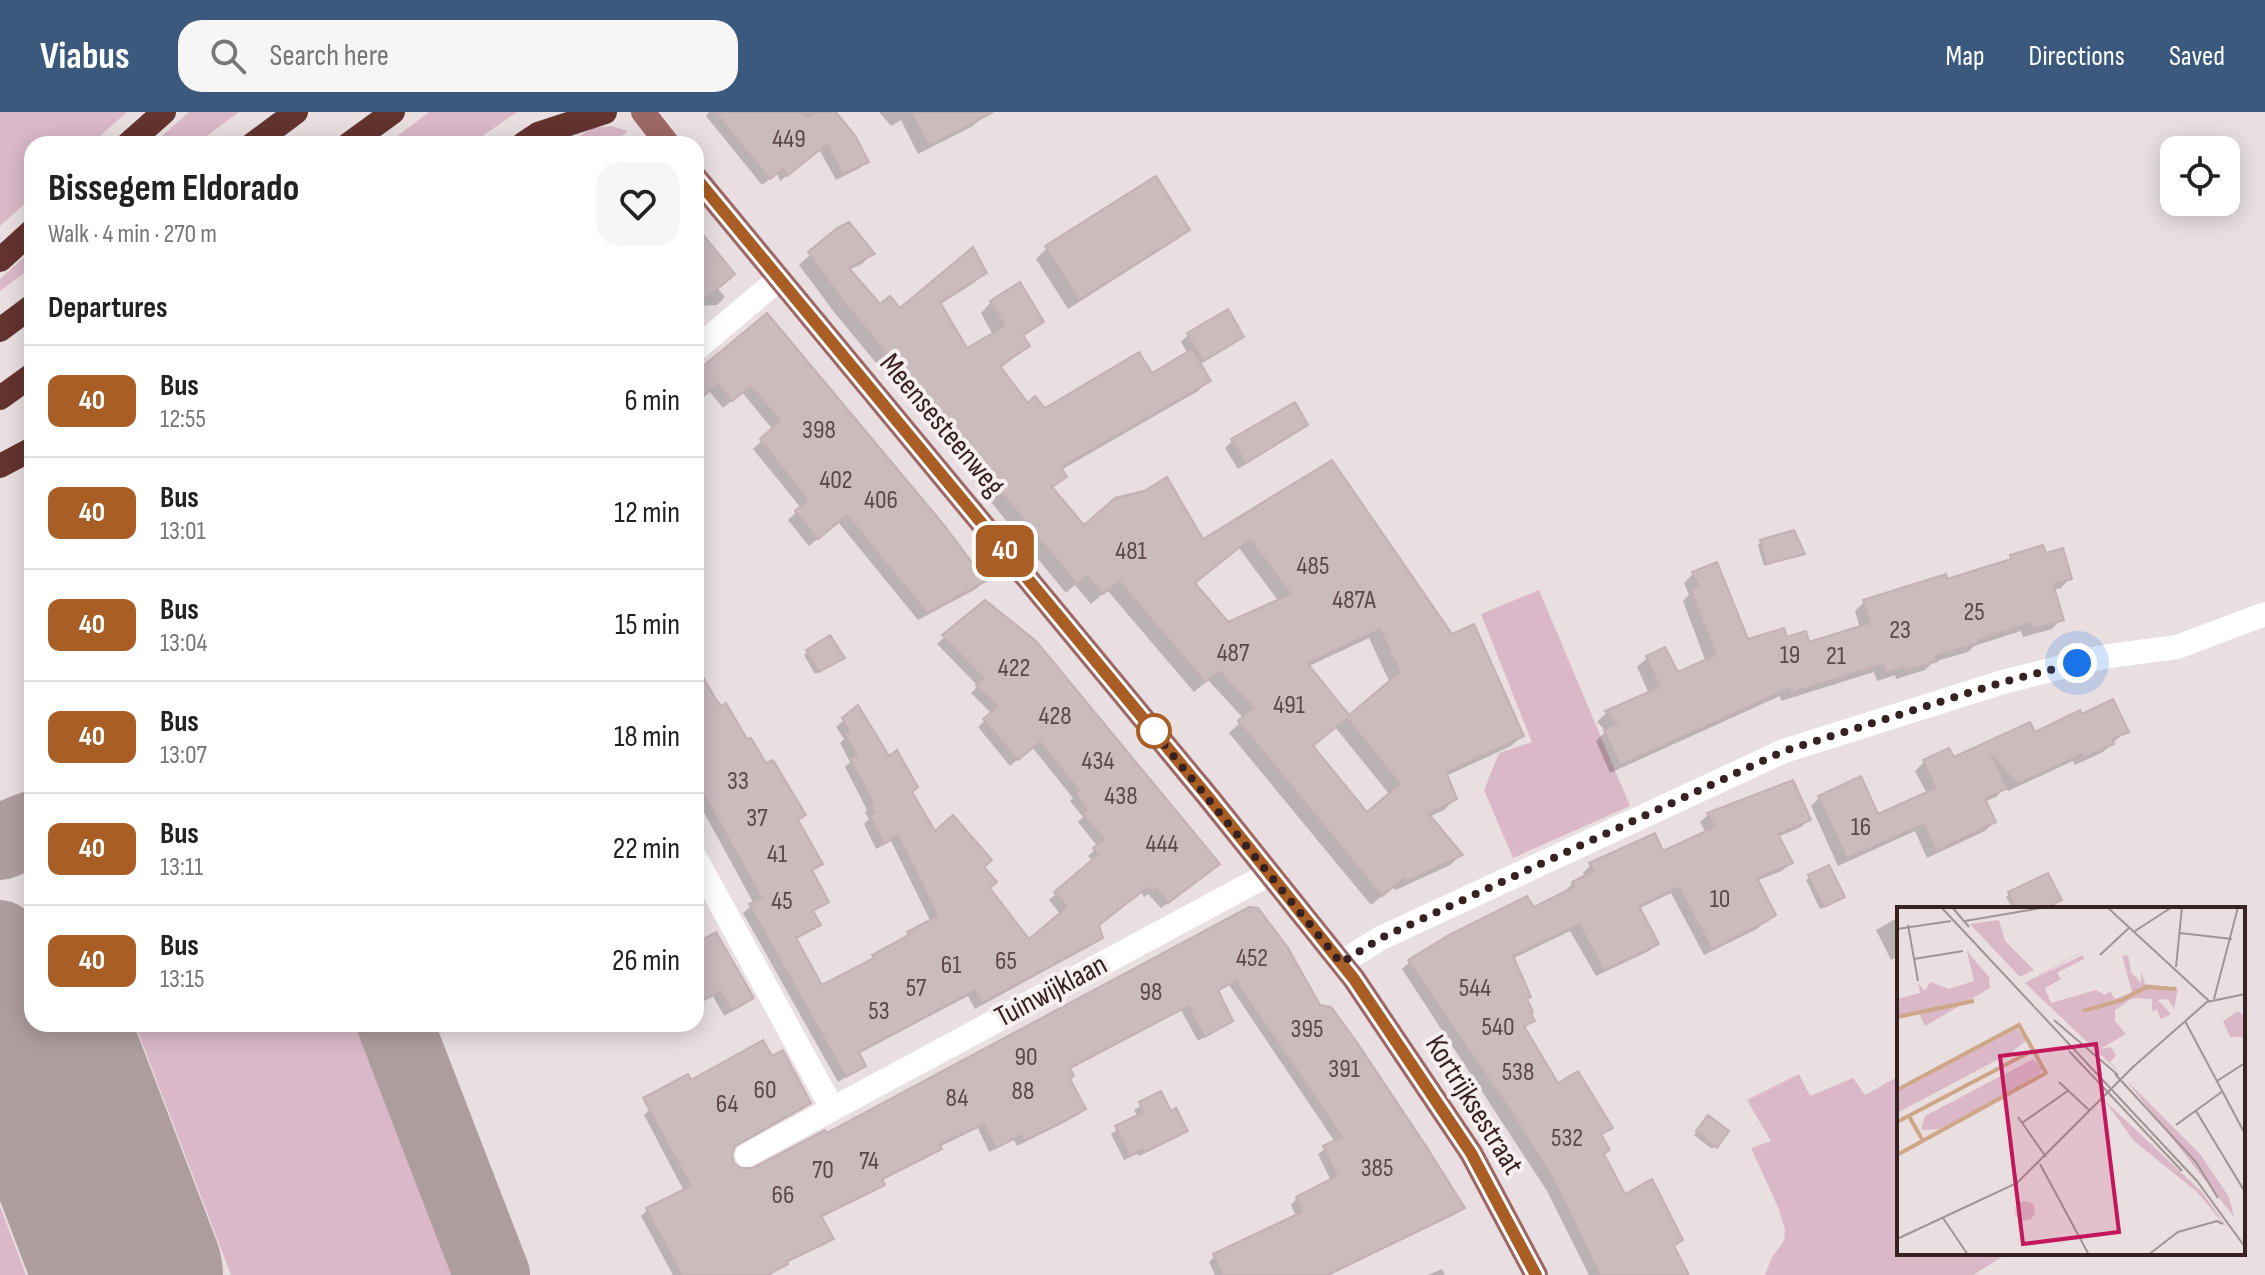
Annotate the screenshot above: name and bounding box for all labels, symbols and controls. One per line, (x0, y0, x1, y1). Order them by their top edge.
search box (178, 20, 738, 92)
text: Viabus (40, 34, 130, 79)
icon: search (206, 34, 250, 78)
text: Search here (270, 38, 389, 74)
text: Map (1946, 40, 1985, 73)
text: Directions (2029, 40, 2125, 73)
text: Saved (2169, 40, 2225, 73)
house number: 449 (772, 124, 806, 155)
map controls (2160, 136, 2240, 216)
button: locate (2160, 136, 2240, 216)
button: heart (596, 162, 680, 246)
text: Bissegem Eldorado (48, 166, 299, 211)
text: Walk · 4 min · 270 m (48, 219, 217, 250)
text: Departures (48, 290, 168, 326)
street label: Meensesteenweg (872, 346, 1012, 504)
text: Bus (160, 368, 199, 404)
text: 6 min (624, 383, 680, 419)
text: 40 (79, 384, 105, 417)
text: 12:55 (160, 404, 206, 435)
house number: 398 (802, 415, 836, 446)
house number: 402 (819, 465, 853, 496)
text: Bus (160, 480, 199, 516)
house number: 406 (864, 485, 898, 516)
text: 12 min (614, 495, 680, 531)
text: 40 (79, 496, 105, 529)
text: 13:01 (160, 516, 206, 547)
line badge: 40 (969, 525, 1041, 577)
text: 40 (992, 534, 1018, 567)
house number: 481 (1115, 536, 1147, 567)
house number: 485 (1297, 551, 1329, 582)
house number: 487A (1332, 585, 1377, 616)
text: Bus (160, 592, 199, 628)
house number: 25 (1963, 597, 1985, 628)
text: 15 min (615, 607, 680, 643)
text: 40 (79, 608, 105, 641)
house number: 23 (1889, 615, 1911, 646)
text: 13:04 (160, 628, 207, 659)
house number: 487 (1217, 638, 1250, 669)
house number: 19 (1780, 640, 1800, 671)
house number: 21 (1826, 641, 1846, 672)
your location (2057, 643, 2097, 683)
house number: 422 (998, 653, 1030, 684)
house number: 491 (1273, 690, 1305, 721)
house number: 428 (1038, 701, 1072, 732)
text: Bus (160, 704, 199, 740)
unlabelled marker (1137, 714, 1171, 748)
text: 18 min (614, 719, 680, 755)
text: 40 (79, 720, 105, 753)
text: 13:07 (160, 740, 207, 771)
house number: 434 (1082, 746, 1115, 777)
house number: 33 (727, 766, 749, 797)
house number: 438 (1104, 781, 1138, 812)
house number: 37 (746, 803, 768, 834)
house number: 16 (1851, 812, 1871, 843)
text: Bus (160, 816, 199, 852)
house number: 444 (1146, 829, 1179, 860)
text: 22 min (613, 831, 680, 867)
text: 40 (79, 832, 105, 865)
house number: 41 (767, 839, 787, 870)
text: 13:11 (160, 852, 203, 883)
house number: 10 (1710, 884, 1730, 915)
house number: 45 (771, 886, 793, 917)
inset map (1897, 907, 2245, 1255)
text: Bus (160, 928, 199, 964)
text: 26 min (612, 943, 680, 979)
house number: 452 (1236, 943, 1268, 974)
text: 40 (79, 944, 105, 977)
house number: 65 (995, 946, 1017, 977)
street label: Tuinwijklaan (989, 947, 1113, 1035)
house number: 61 (941, 950, 961, 981)
text: 13:15 (160, 964, 204, 995)
house number: 57 (906, 973, 927, 1004)
house number: 544 (1459, 973, 1491, 1004)
house number: 98 (1140, 977, 1162, 1008)
house number: 53 (868, 996, 890, 1027)
house number: 540 (1482, 1012, 1514, 1043)
house number: 395 (1291, 1014, 1323, 1045)
street label: Kortrijksestraat (1417, 1029, 1531, 1181)
house number: 90 (1014, 1042, 1038, 1073)
house number: 391 (1328, 1054, 1360, 1085)
house number: 538 (1502, 1057, 1534, 1088)
house number: 60 (754, 1075, 776, 1106)
house number: 88 (1012, 1076, 1034, 1107)
house number: 84 (946, 1083, 969, 1114)
house number: 64 (716, 1089, 738, 1120)
house number: 532 (1551, 1123, 1583, 1154)
house number: 74 (859, 1146, 879, 1177)
house number: 385 (1361, 1153, 1393, 1184)
house number: 70 (812, 1155, 834, 1186)
house number: 66 (772, 1180, 794, 1211)

